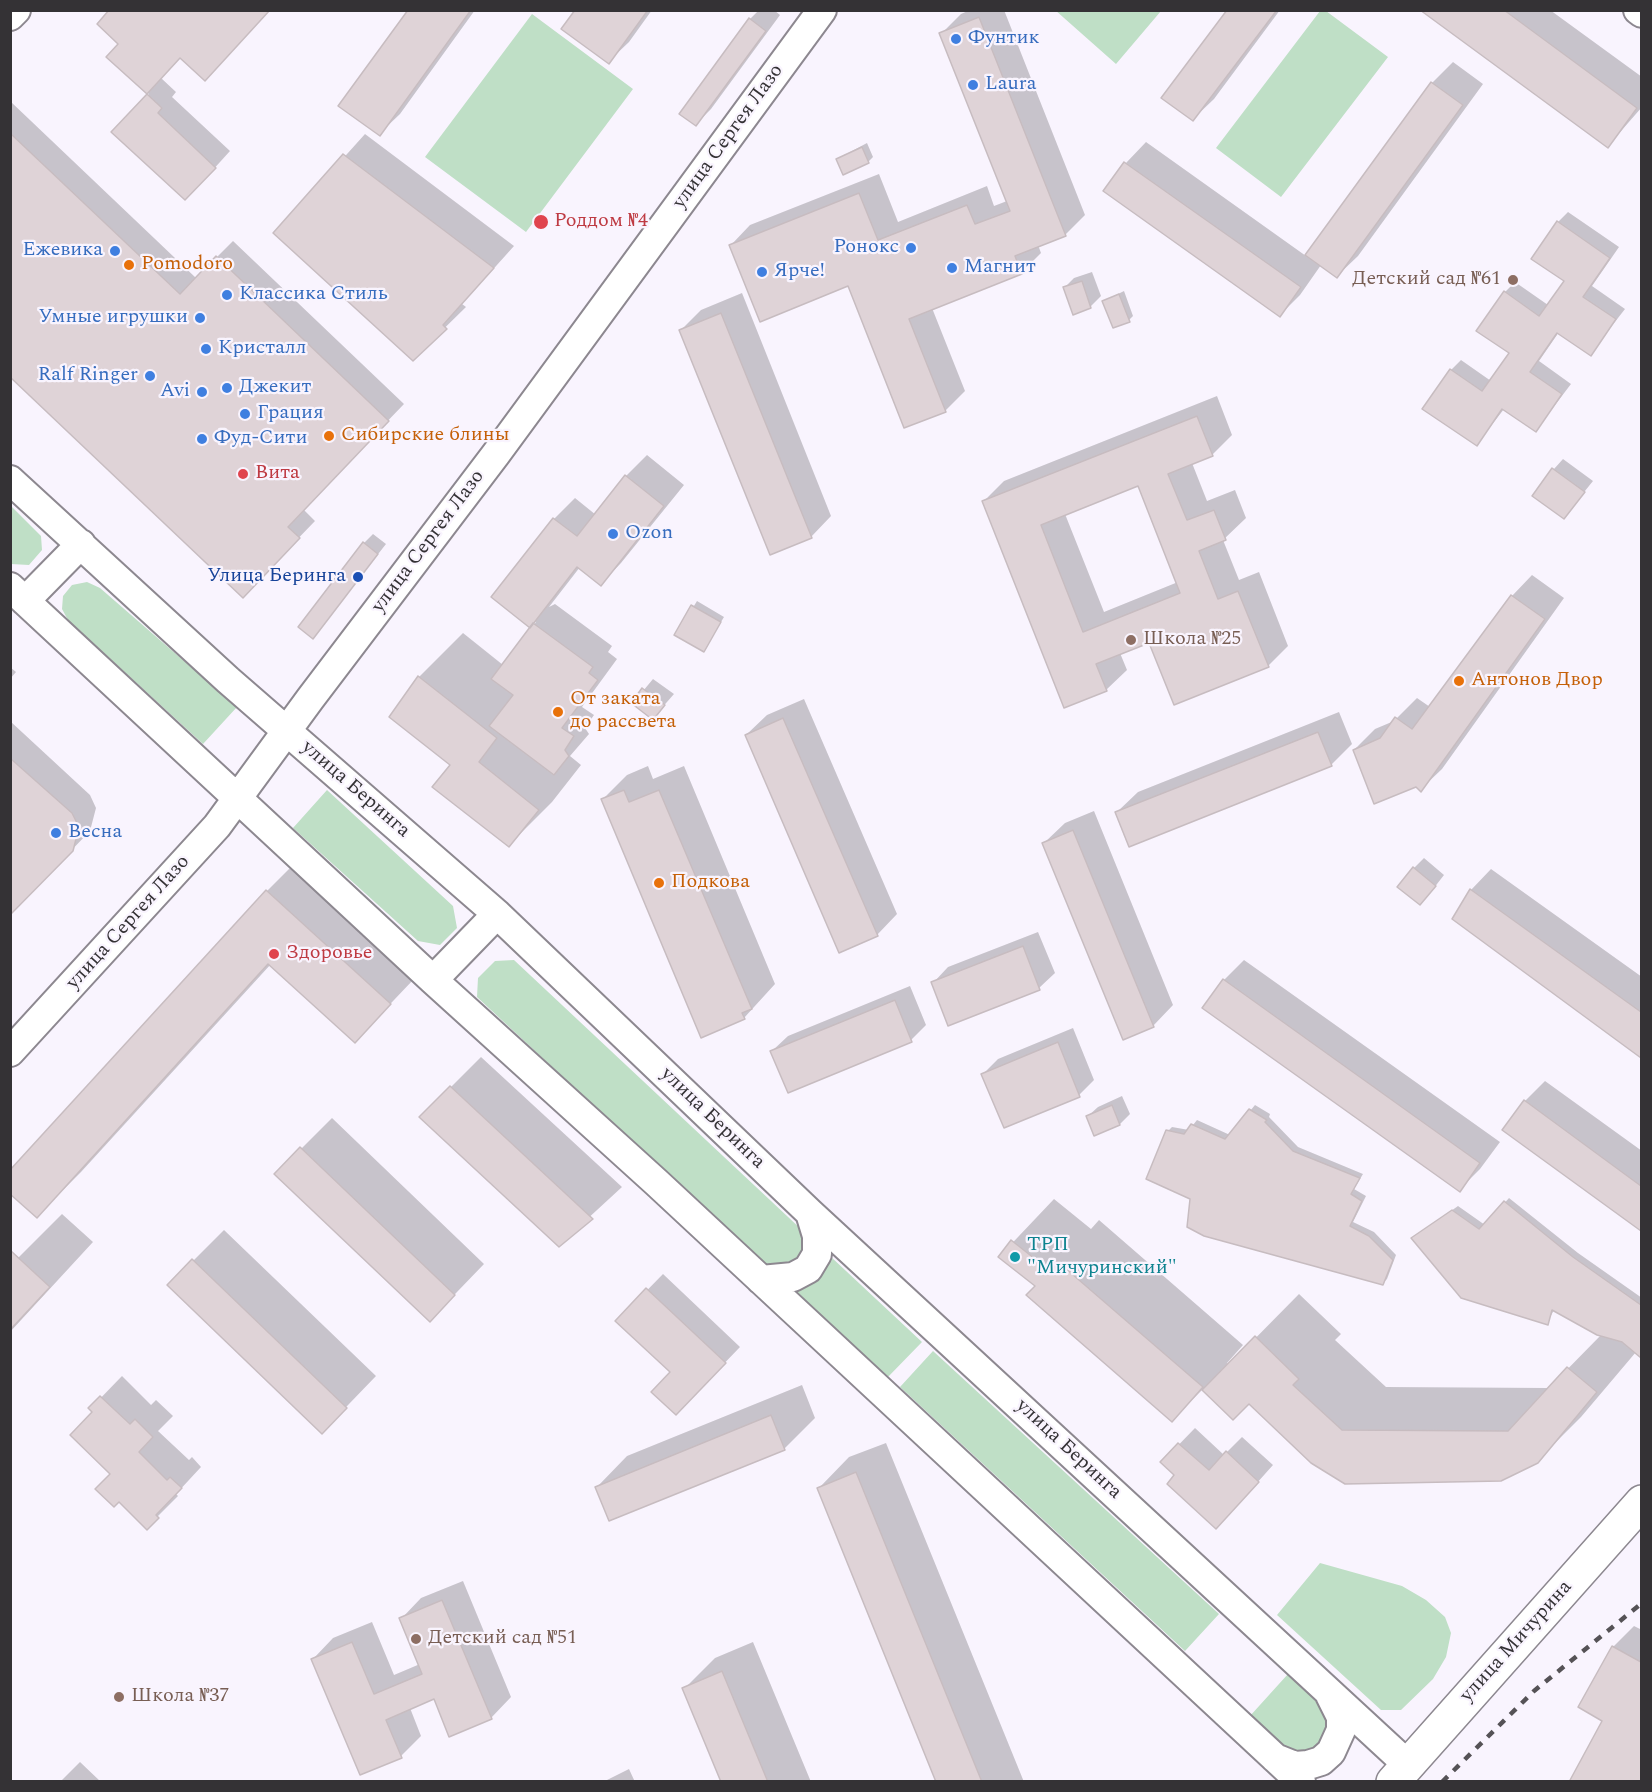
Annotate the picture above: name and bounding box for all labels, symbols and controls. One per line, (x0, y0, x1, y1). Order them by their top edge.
place label: Фунтик (968, 27, 1040, 51)
marker: Фунтик (949, 32, 963, 46)
street label: улица Сергея Лазо (669, 60, 789, 214)
place label: Laura (985, 73, 1037, 97)
marker: Laura (966, 78, 980, 92)
place label: Роддом №4 (554, 210, 648, 234)
marker: Роддом №4 (532, 213, 550, 231)
place label: Ронокс (833, 236, 899, 260)
place label: Ежевика (22, 239, 103, 263)
marker: Ронокс (904, 241, 918, 255)
marker: Ежевика (108, 244, 122, 258)
place label: Pomodoro (141, 253, 233, 277)
place label: Магнит (964, 256, 1036, 280)
marker: Pomodoro (122, 258, 136, 272)
place label: Ярче! (774, 260, 825, 284)
marker: Магнит (945, 261, 959, 275)
marker: Ярче! (755, 265, 769, 279)
place label: Детский сад №61 (1352, 268, 1501, 292)
marker: Детский сад №61 (1506, 273, 1520, 287)
place label: Классика Стиль (239, 283, 388, 307)
marker: Классика Стиль (220, 288, 234, 302)
place label: Умные игрушки (39, 306, 188, 330)
marker: Умные игрушки (193, 311, 207, 325)
place label: Кристалл (218, 337, 306, 361)
marker: Кристалл (199, 342, 213, 356)
place label: Ralf Ringer (38, 364, 138, 388)
marker: Ralf Ringer (143, 369, 157, 383)
place label: Джекит (239, 376, 311, 400)
place label: Avi (160, 380, 190, 404)
marker: Джекит (220, 381, 234, 395)
marker: Avi (195, 385, 209, 399)
place label: Грация (257, 402, 324, 426)
marker: Грация (238, 407, 252, 421)
place label: Сибирские блины (341, 424, 509, 448)
place label: Фуд-Сити (214, 427, 307, 451)
marker: Сибирские блины (322, 429, 336, 443)
marker: Фуд-Сити (195, 432, 209, 446)
place label: Вита (255, 462, 300, 486)
street label: улица Сергея Лазо (367, 466, 491, 618)
marker: Вита (236, 467, 250, 481)
place label: Ozon (625, 522, 673, 546)
marker: Ozon (606, 527, 620, 541)
place label: Улица Беринга (207, 565, 346, 589)
marker: Улица Беринга (351, 570, 365, 584)
place label: Школа №25 (1143, 628, 1241, 652)
marker: Школа №25 (1124, 633, 1138, 647)
place label: Антонов Двор (1471, 669, 1603, 693)
marker: Антонов Двор (1452, 674, 1466, 688)
place label: От заката до рассвета (570, 688, 676, 735)
marker: От заката до рассвета (551, 705, 565, 719)
street label: улица Беринга (296, 736, 414, 844)
place label: Весна (68, 821, 122, 845)
marker: Весна (49, 826, 63, 840)
street label: улица Сергея Лазо (62, 851, 196, 995)
place label: Подкова (671, 871, 750, 895)
marker: Подкова (652, 876, 666, 890)
place label: Здоровье (286, 942, 372, 966)
marker: Здоровье (267, 947, 281, 961)
street label: улица Беринга (655, 1063, 769, 1175)
place label: ТРП "Мичуринский" (1027, 1234, 1177, 1281)
marker: ТРП "Мичуринский" (1008, 1250, 1022, 1264)
street label: улица Беринга (1010, 1395, 1126, 1505)
street label: улица Мичурина (1456, 1576, 1578, 1708)
place label: Детский сад №51 (428, 1627, 577, 1651)
marker: Детский сад №51 (409, 1632, 423, 1646)
place label: Школа №37 (131, 1685, 229, 1709)
marker: Школа №37 (112, 1690, 126, 1704)

